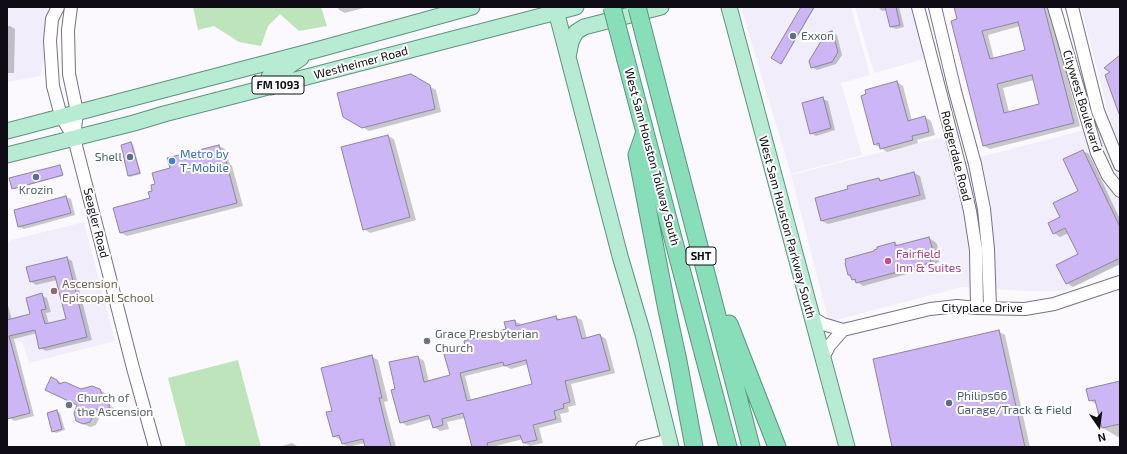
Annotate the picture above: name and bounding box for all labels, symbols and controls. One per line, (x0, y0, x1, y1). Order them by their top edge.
place label: Exxon (801, 29, 834, 43)
marker: Exxon (788, 31, 798, 41)
street label: Westheimer Road (312, 44, 410, 82)
street label: Citywest Boulevard (1060, 48, 1104, 154)
street label: West Sam Houston Tollway South (621, 67, 683, 247)
road number: FM 1093 (252, 76, 304, 94)
street label: Rodgerdale Road (938, 109, 974, 203)
street label: West Sam Houston Parkway South (756, 134, 818, 320)
place label: Metro by T-Mobile (180, 147, 229, 175)
place label: Shell (95, 150, 122, 164)
marker: Shell (125, 152, 135, 162)
marker: Metro by T-Mobile (167, 156, 177, 166)
marker: Krozin (31, 172, 41, 182)
place label: Krozin (19, 183, 53, 197)
street label: Seagler Road (80, 187, 112, 259)
road number: SHT (686, 247, 716, 265)
place label: Fairfield Inn & Suites (896, 247, 961, 275)
marker: Fairfield Inn & Suites (883, 256, 893, 266)
place label: Ascension Episcopal School (62, 277, 154, 305)
marker: Ascension Episcopal School (49, 286, 59, 296)
street label: Cityplace Drive (941, 301, 1023, 315)
place label: Grace Presbyterian Church (435, 327, 539, 355)
marker: Grace Presbyterian Church (422, 336, 432, 346)
place label: Philips66 Garage/Track & Field (957, 389, 1072, 417)
place label: Church of the Ascension (77, 391, 153, 419)
marker: Philips66 Garage/Track & Field (944, 398, 954, 408)
marker: Church of the Ascension (64, 400, 74, 410)
north arrow (1079, 406, 1119, 446)
text: N (1097, 431, 1107, 445)

